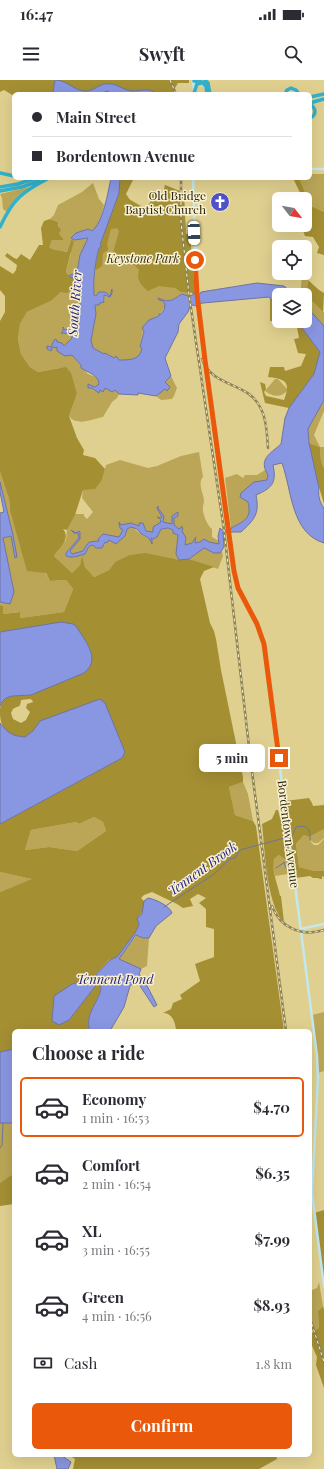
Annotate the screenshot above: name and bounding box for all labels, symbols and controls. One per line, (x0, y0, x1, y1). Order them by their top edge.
text: 16:47 (20, 4, 53, 24)
text: Swyft (139, 42, 185, 66)
icon: menu (20, 43, 42, 65)
icon: search (282, 43, 304, 65)
text: Main Street (56, 107, 136, 127)
text: Bordentown Avenue (56, 146, 195, 166)
place label: Old Bridge Baptist Church (125, 187, 206, 217)
church icon: Old Bridge Baptist Church (209, 191, 231, 213)
north arrow (272, 192, 312, 232)
map controls (272, 192, 312, 328)
car (188, 221, 200, 245)
button: locate (272, 240, 312, 280)
park label: Keystone Park (106, 250, 179, 266)
route start (186, 251, 204, 269)
water label: South River (63, 269, 85, 338)
button: layers (272, 288, 312, 328)
callout: 5 min (199, 744, 265, 772)
text: 5 min (216, 749, 248, 766)
route end (270, 749, 288, 767)
street label: Bordentown Avenue (274, 779, 304, 889)
water label: Tennent Brook (164, 837, 240, 899)
water label: Tennent Pond (77, 970, 154, 987)
text: Choose a ride (32, 1041, 145, 1065)
icon: car (34, 1089, 70, 1125)
text: Economy (82, 1089, 146, 1109)
text: $4.70 (253, 1097, 290, 1117)
text: 1 min · 16:53 (82, 1109, 149, 1126)
icon: car (34, 1155, 70, 1191)
text: Comfort (82, 1155, 140, 1175)
text: $6.35 (255, 1163, 290, 1183)
text: 2 min · 16:54 (82, 1175, 151, 1192)
icon: car (34, 1221, 70, 1257)
text: XL (82, 1221, 102, 1241)
text: $7.99 (255, 1229, 290, 1249)
text: 3 min · 16:55 (82, 1241, 150, 1258)
icon: car (34, 1287, 70, 1323)
text: Green (82, 1287, 124, 1307)
text: $8.93 (253, 1295, 290, 1315)
text: 4 min · 16:56 (82, 1307, 152, 1324)
icon: cash (32, 1352, 54, 1374)
text: Cash (64, 1353, 97, 1373)
text: 1.8 km (256, 1355, 292, 1372)
button: Confirm (32, 1403, 292, 1449)

